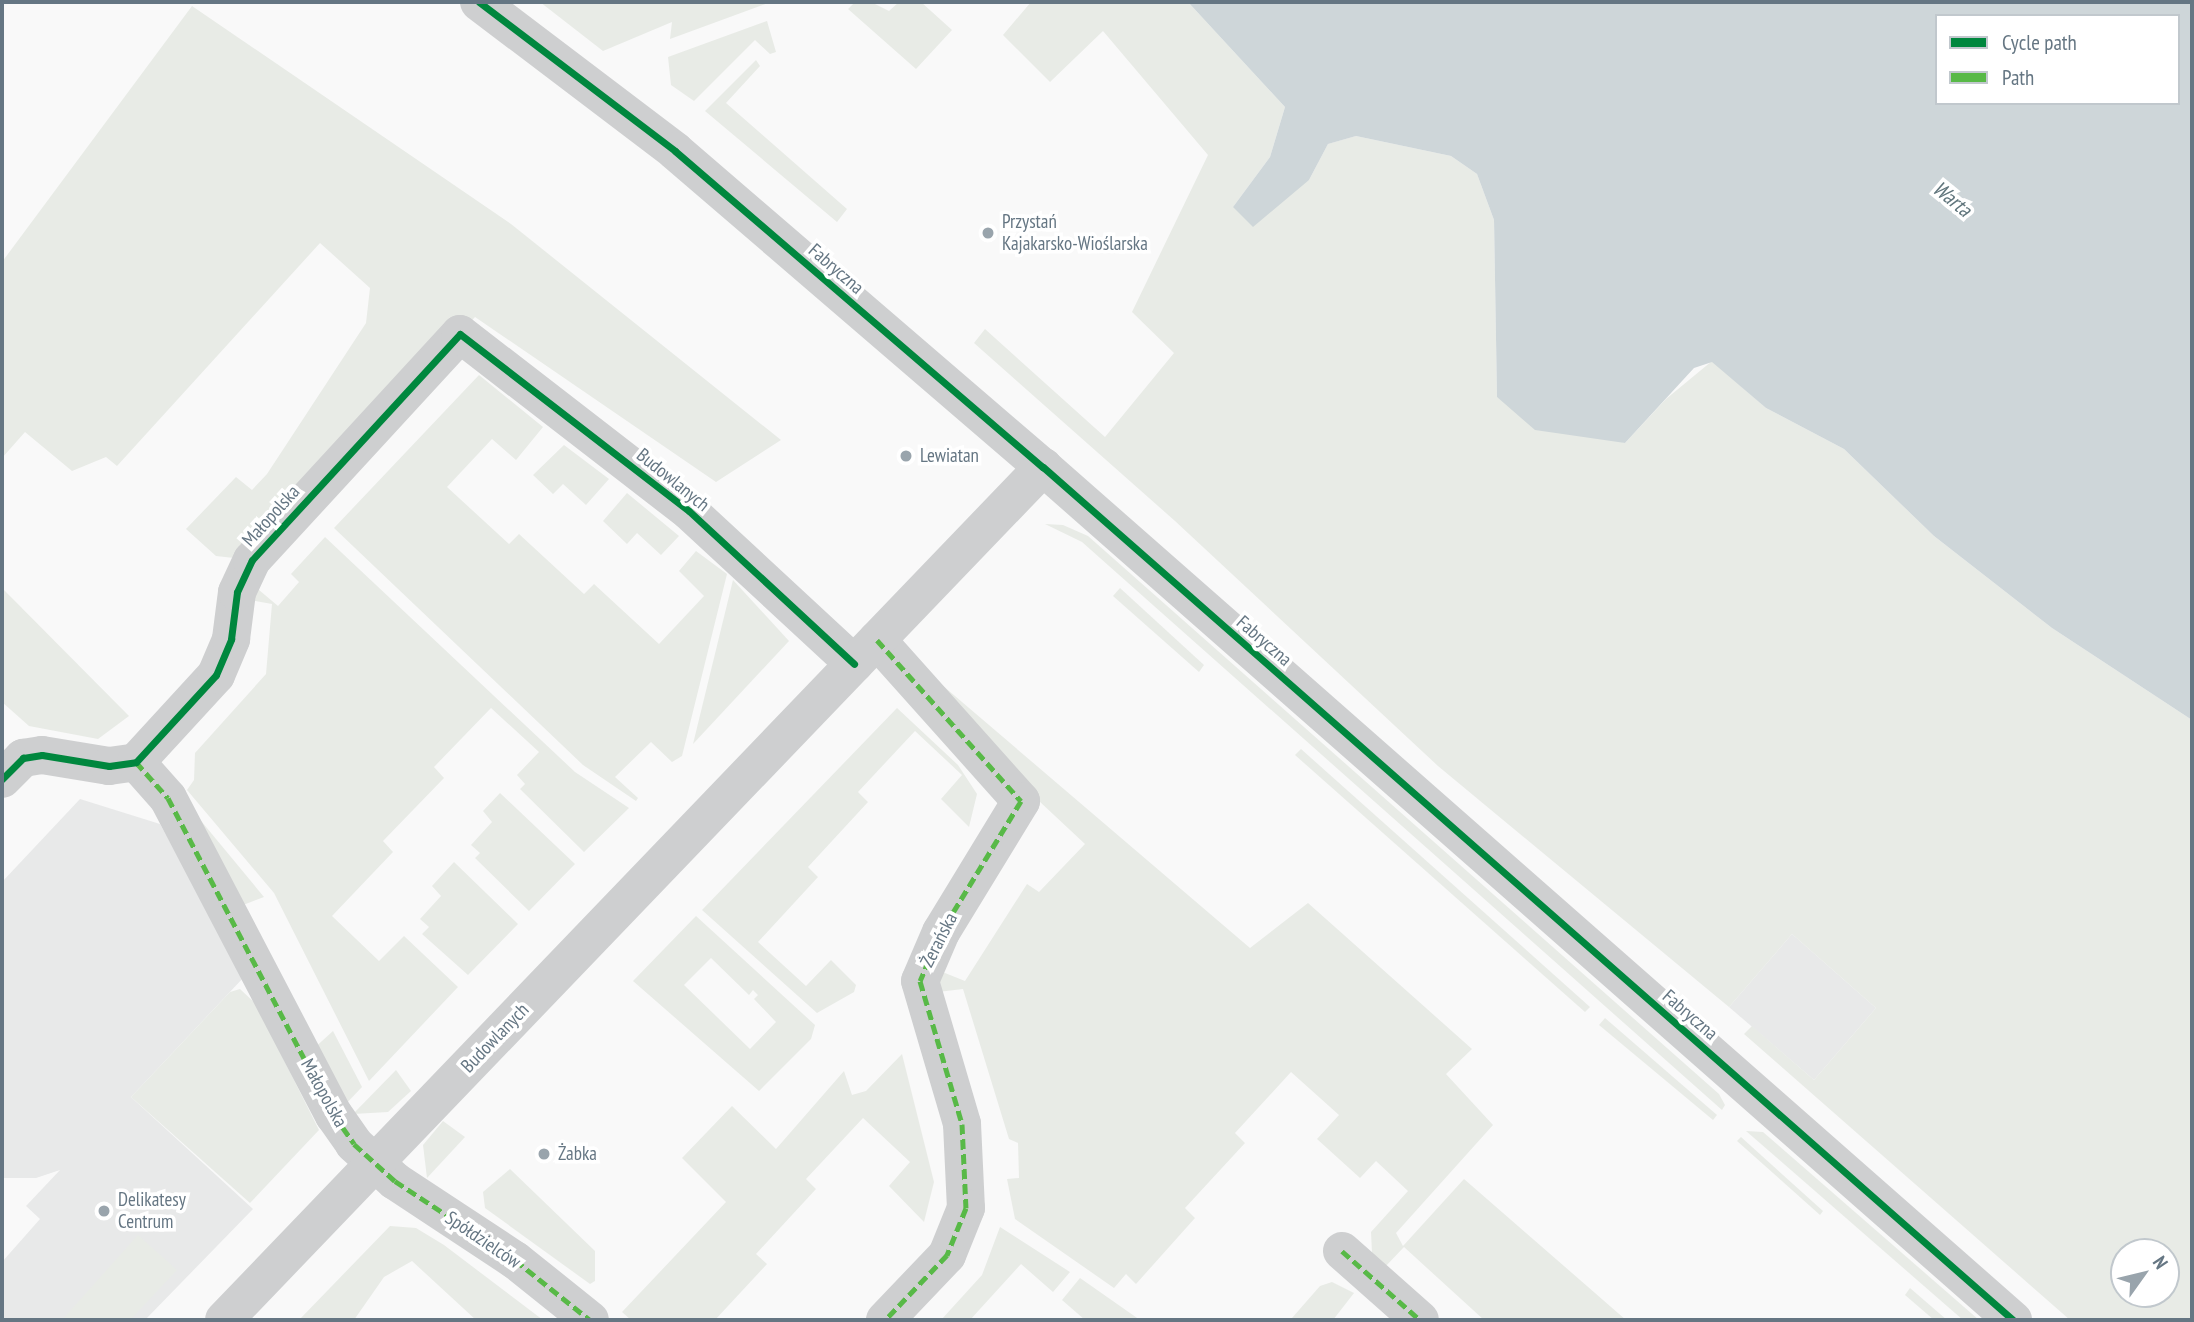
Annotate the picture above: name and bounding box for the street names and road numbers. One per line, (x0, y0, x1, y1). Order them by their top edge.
street label: Fabryczna (804, 239, 868, 299)
street label: Budowlanych (632, 444, 714, 516)
street label: Małopolska (238, 481, 304, 551)
street label: Fabryczna (1232, 611, 1296, 671)
street label: Żerańska (916, 909, 962, 971)
street label: Fabryczna (1658, 985, 1722, 1045)
street label: Budowlanych (456, 999, 534, 1077)
street label: Małopolska (296, 1055, 352, 1131)
street label: Spółdzielców (441, 1206, 525, 1274)

